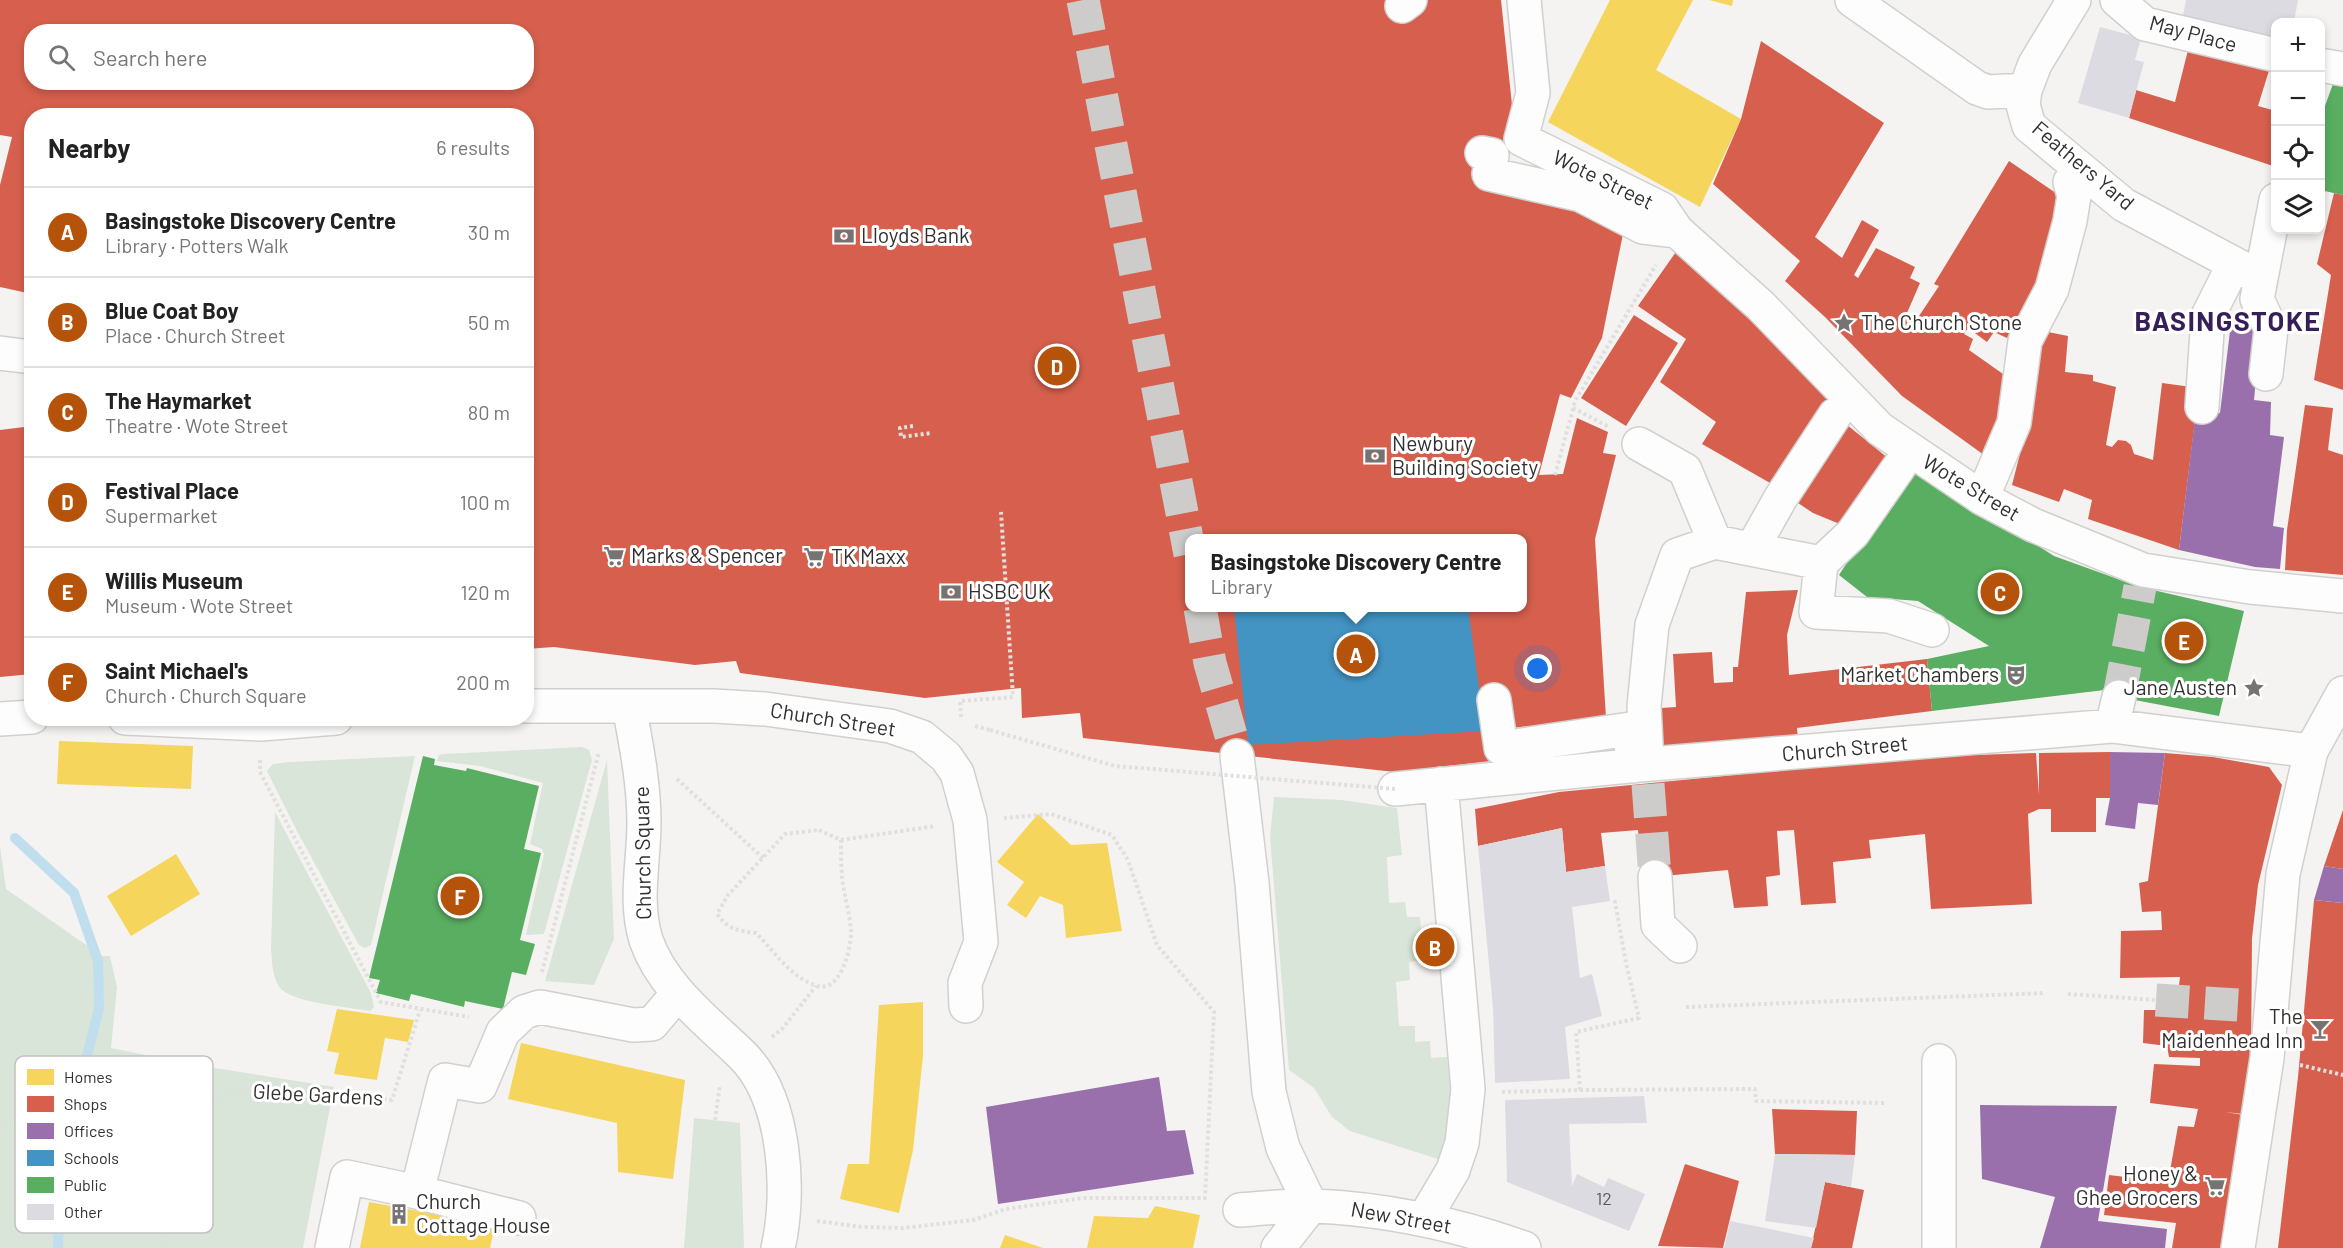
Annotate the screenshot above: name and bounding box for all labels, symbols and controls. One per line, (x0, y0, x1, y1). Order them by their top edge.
street label: May Place (2147, 9, 2240, 56)
map controls (2271, 18, 2325, 234)
button: + (2271, 18, 2325, 72)
search box (24, 24, 534, 90)
icon: search (45, 41, 78, 74)
text: Search here (93, 44, 207, 70)
button: − (2271, 72, 2325, 126)
street label: Feathers Yard (2028, 115, 2140, 215)
button: locate (2271, 126, 2325, 180)
text: Nearby (48, 132, 130, 163)
text: 6 results (436, 135, 510, 159)
street label: Wote Street (1549, 144, 1658, 214)
button: layers (2271, 180, 2325, 234)
text: Basingstoke Discovery Centre (105, 207, 396, 233)
text: A (61, 220, 74, 244)
text: 30 m (468, 220, 510, 244)
place label: Lloyds Bank (861, 222, 969, 247)
bank icon: Lloyds Bank (832, 224, 856, 248)
text: Library · Potters Walk (105, 233, 289, 257)
text: Blue Coat Boy (105, 297, 239, 323)
district label: BASINGSTOKE (2134, 304, 2322, 336)
place label: The Church Stone (1861, 309, 2022, 334)
text: B (61, 310, 74, 334)
text: 50 m (468, 310, 510, 334)
place icon: The Church Stone (1832, 311, 1856, 335)
text: Place · Church Street (105, 323, 285, 347)
pin: D (1038, 344, 1076, 388)
text: The Haymarket (105, 387, 252, 413)
text: C (61, 400, 74, 424)
text: 80 m (468, 400, 510, 424)
text: Theatre · Wote Street (105, 413, 289, 437)
place label: Newbury Building Society (1392, 430, 1539, 479)
bank icon: Newbury Building Society (1363, 444, 1387, 468)
street label: Wote Street (1919, 448, 2025, 525)
text: Festival Place (105, 477, 239, 503)
text: D (61, 490, 74, 514)
text: 100 m (460, 490, 510, 514)
text: Supermarket (105, 503, 218, 527)
popup (1185, 534, 1527, 612)
place label: Marks & Spencer (631, 542, 783, 567)
place label: TK Maxx (831, 543, 906, 568)
supermarket icon: Marks & Spencer (602, 544, 626, 568)
supermarket icon: TK Maxx (802, 545, 826, 569)
text: Basingstoke Discovery Centre (1210, 548, 1502, 574)
text: Willis Museum (105, 567, 243, 593)
pin: C (1980, 570, 2020, 614)
text: Library (1210, 574, 1272, 598)
place label: HSBC UK (968, 578, 1051, 603)
text: E (62, 580, 73, 604)
text: 120 m (460, 580, 510, 604)
bank icon: HSBC UK (939, 580, 963, 604)
text: Museum · Wote Street (105, 593, 293, 617)
pin: E (2164, 618, 2204, 664)
pin: A (1336, 632, 1376, 676)
your location (1523, 654, 1552, 683)
text: Saint Michael's (105, 657, 248, 683)
place label: Market Chambers (1840, 661, 1999, 686)
theatre icon: Market Chambers (2004, 663, 2028, 687)
text: F (62, 670, 73, 694)
text: 200 m (456, 670, 510, 694)
place label: Jane Austen (2124, 674, 2237, 699)
place icon: Jane Austen (2242, 676, 2266, 700)
text: Church · Church Square (105, 683, 307, 707)
street label: Church Street (769, 696, 898, 741)
street label: Church Street (1781, 730, 1909, 765)
street label: Church Square (628, 786, 655, 920)
pin: F (440, 874, 480, 918)
pin: B (1416, 924, 1454, 970)
place label: The Maidenhead Inn (2161, 1003, 2303, 1052)
bar icon: The Maidenhead Inn (2308, 1017, 2332, 1041)
legend (15, 1056, 213, 1233)
text: Homes (64, 1067, 112, 1086)
street label: Glebe Gardens (252, 1078, 384, 1109)
text: Shops (64, 1094, 107, 1113)
text: Offices (64, 1121, 113, 1140)
text: Schools (64, 1148, 119, 1167)
place label: Honey & Ghee Grocers (2076, 1160, 2198, 1209)
supermarket icon: Honey & Ghee Grocers (2203, 1174, 2227, 1198)
text: Public (64, 1175, 107, 1194)
house number: 12 (1596, 1187, 1612, 1209)
place label: Church Cottage House (416, 1188, 550, 1237)
street label: New Street (1349, 1195, 1454, 1238)
text: Other (64, 1202, 103, 1221)
building icon: Church Cottage House (387, 1202, 411, 1226)

